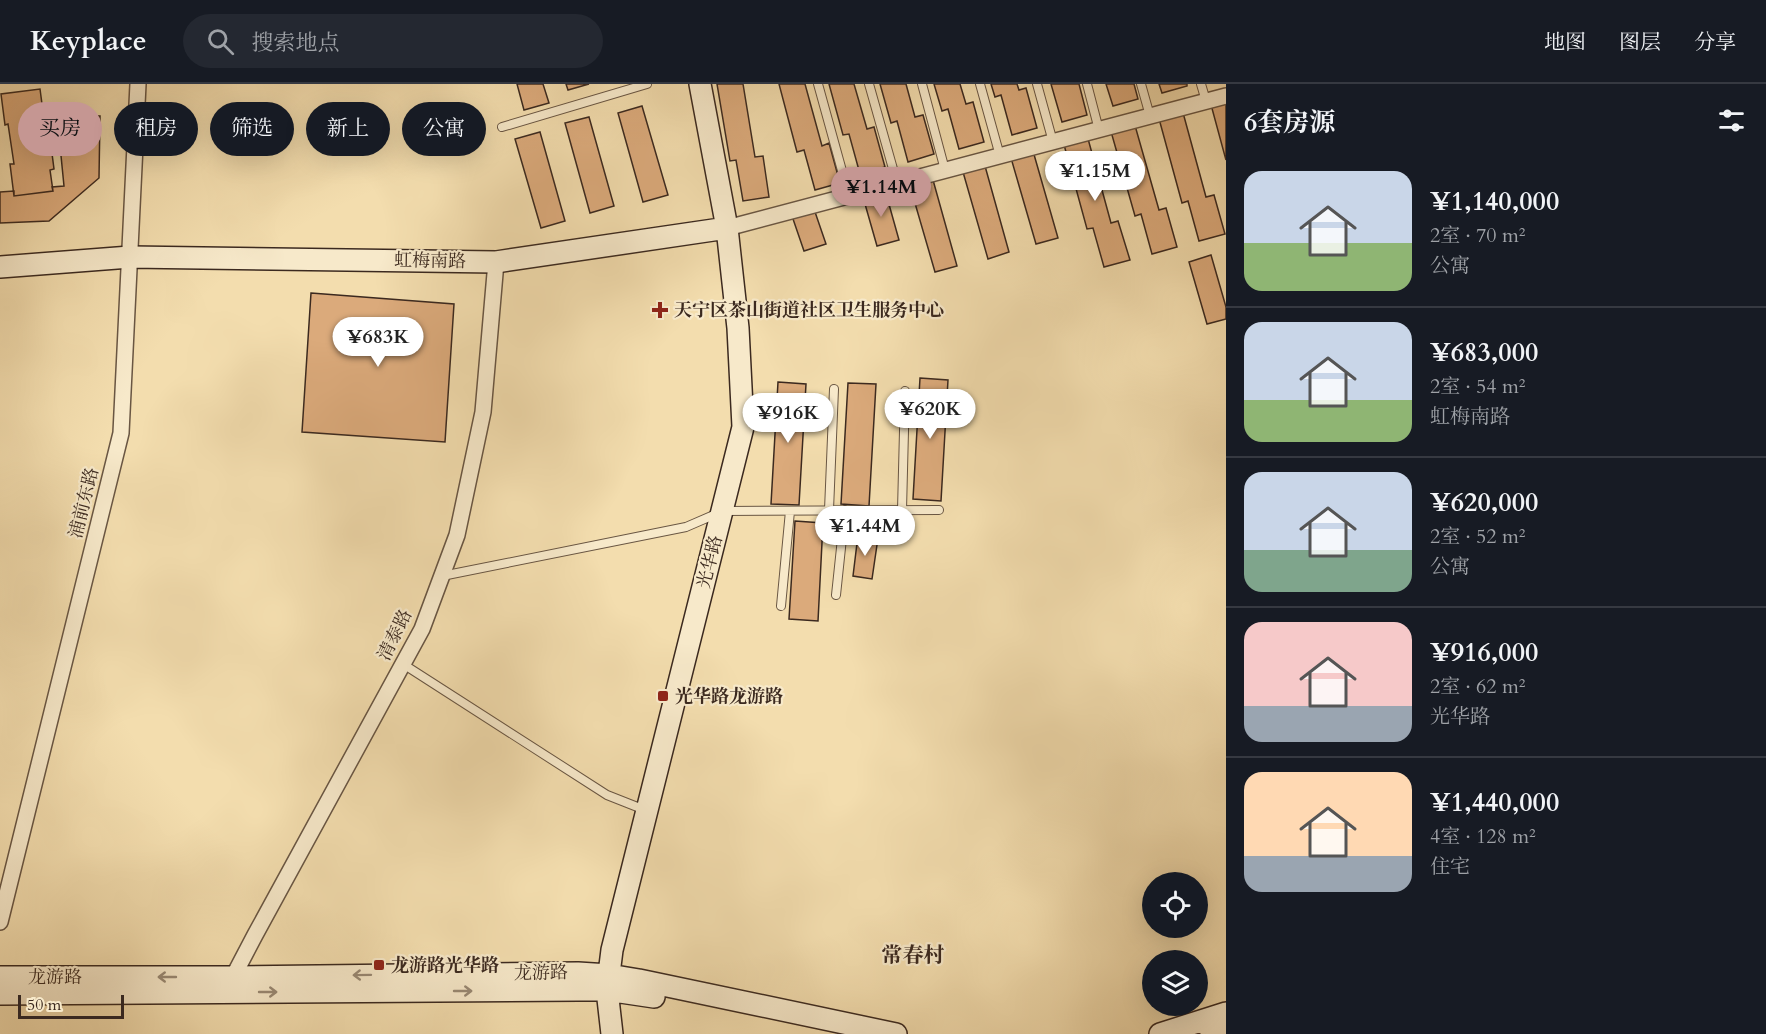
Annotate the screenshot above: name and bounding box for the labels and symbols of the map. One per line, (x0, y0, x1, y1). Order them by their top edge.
pin: ¥1.15M (1046, 151, 1144, 202)
pin: ¥1.14M (832, 167, 930, 218)
street label: 虹梅南路 (394, 248, 466, 274)
place label: 天宁区茶山街道社区卫生服务中心 (674, 298, 944, 323)
marker: 天宁区茶山街道社区卫生服务中心 (651, 301, 669, 319)
pin: ¥683K (336, 317, 420, 368)
pin: ¥620K (888, 389, 972, 440)
pin: ¥916K (746, 393, 830, 444)
street label: 浦前东路 (63, 465, 105, 541)
pin: ¥1.44M (816, 506, 914, 557)
street label: 光华路 (691, 533, 729, 591)
street label: 清泰路 (372, 605, 418, 665)
place label: 光华路龙游路 (675, 684, 783, 709)
marker: 光华路龙游路 (656, 689, 670, 703)
district label: 常春村 (882, 941, 945, 970)
place label: 龙游路光华路 (391, 953, 499, 978)
marker: 龙游路光华路 (372, 958, 386, 972)
street label: 龙游路 (514, 960, 568, 986)
street label: 龙游路 (28, 965, 82, 990)
one-way arrow (352, 969, 372, 981)
one-way arrow (157, 971, 177, 983)
one-way arrow (453, 985, 473, 996)
one-way arrow (258, 986, 278, 998)
scale bar (18, 992, 124, 1020)

